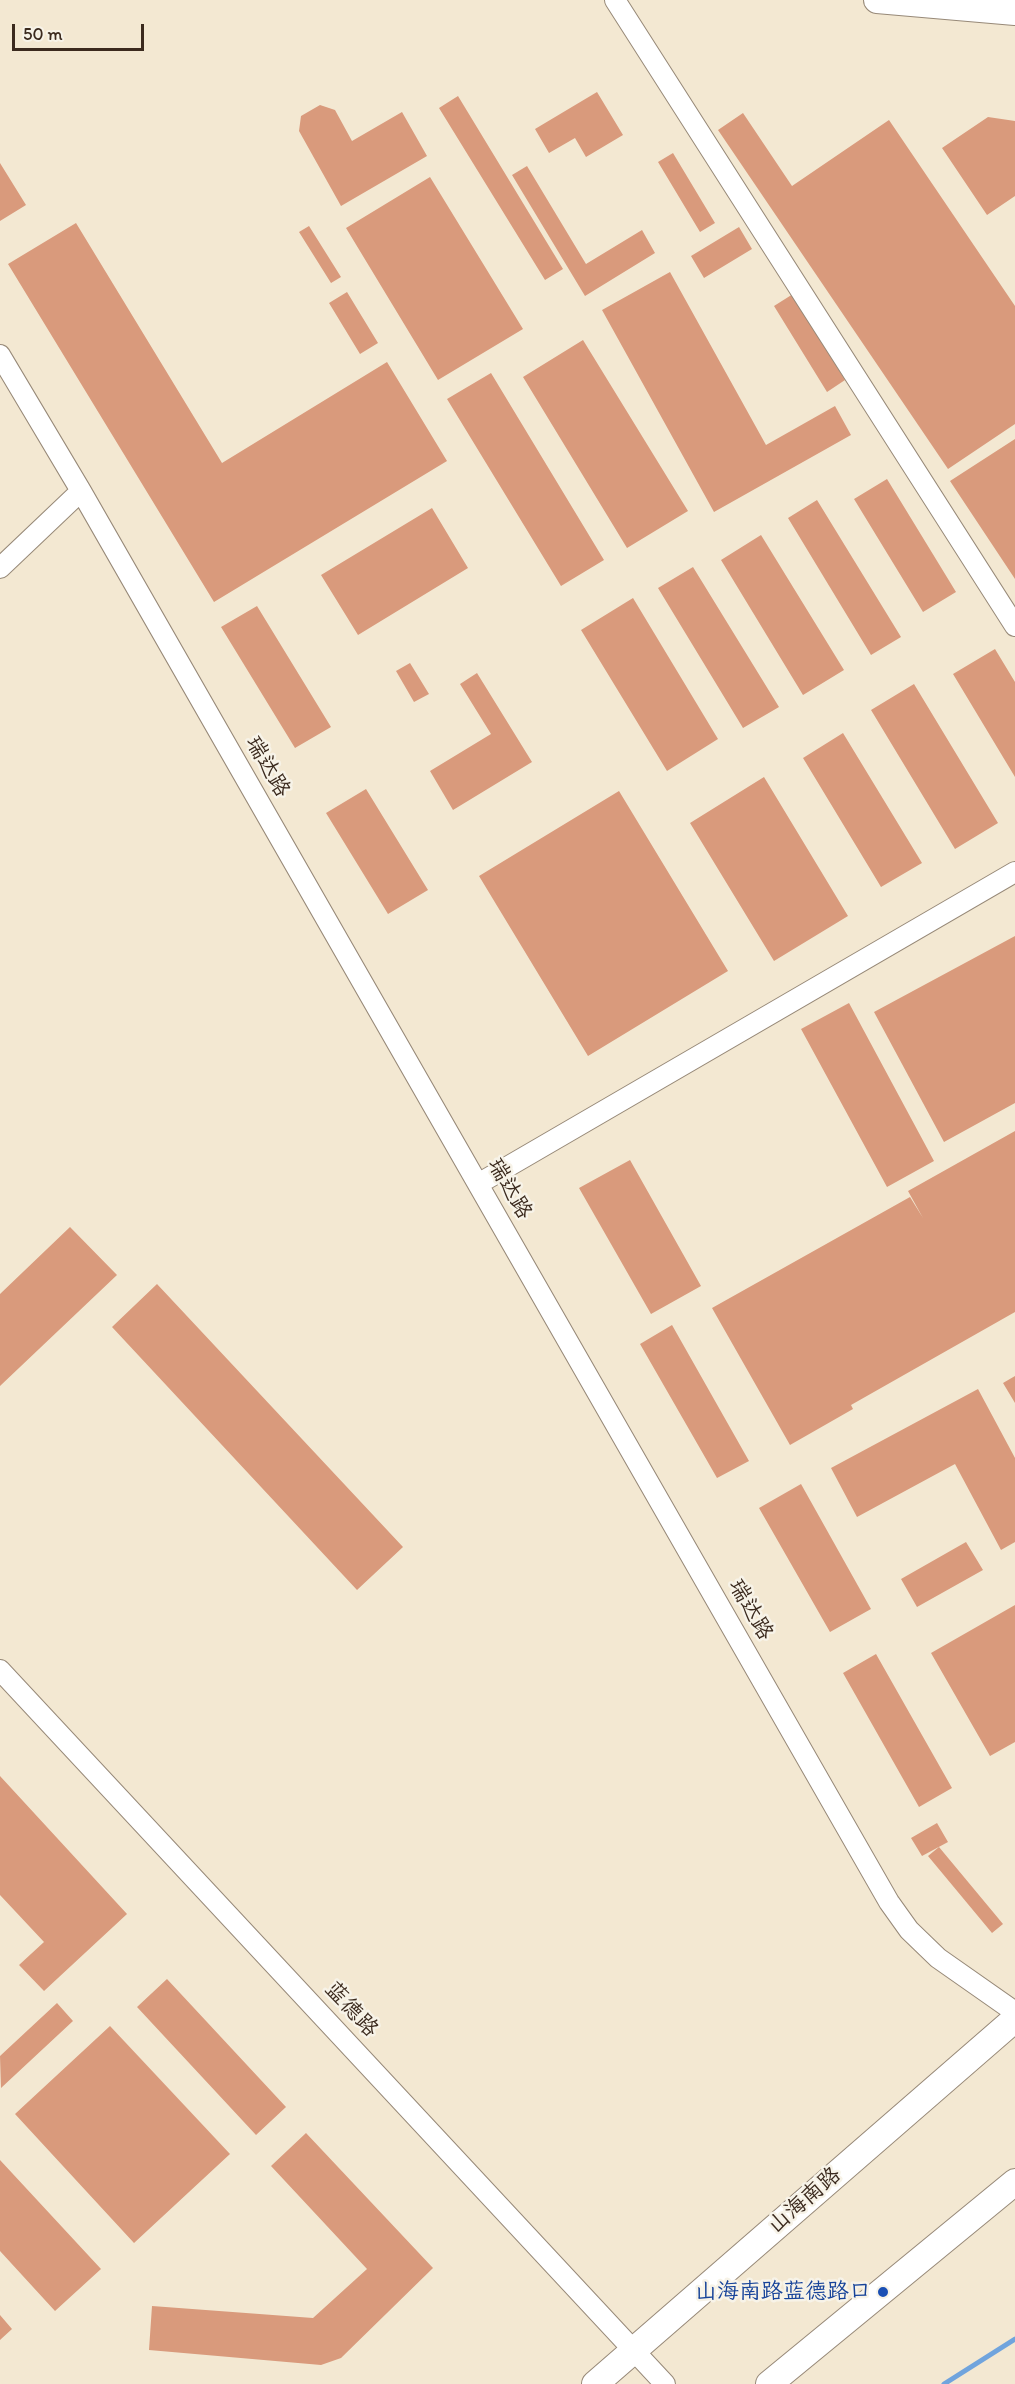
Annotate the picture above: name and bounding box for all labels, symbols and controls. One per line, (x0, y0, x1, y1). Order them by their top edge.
scale bar (15, 12, 147, 50)
text: 50 m (23, 23, 63, 45)
street label: 瑞达路 (239, 732, 295, 802)
street label: 瑞达路 (481, 1154, 537, 1224)
street label: 瑞达路 (722, 1575, 778, 1645)
street label: 蓝德路 (319, 1977, 383, 2043)
street label: 山海南路 (763, 2162, 847, 2240)
place label: 山海南路蓝德路口 (695, 2279, 871, 2305)
marker: 山海南路蓝德路口 (876, 2285, 890, 2299)

